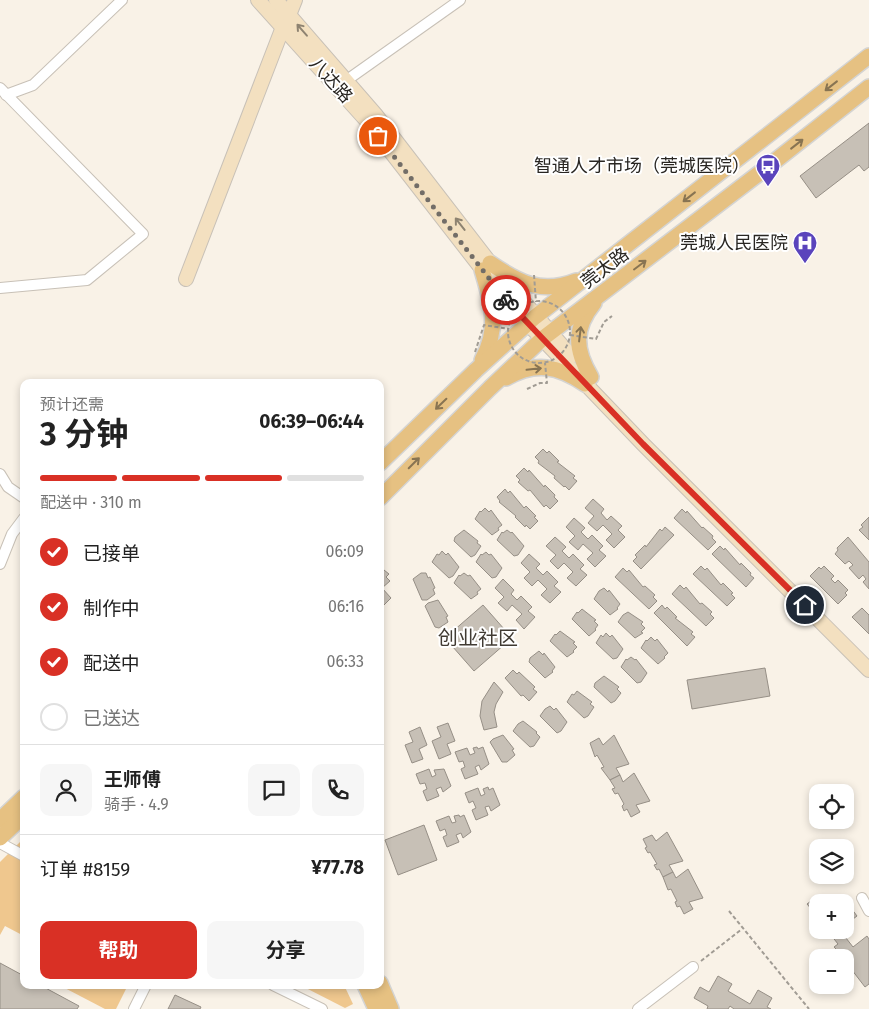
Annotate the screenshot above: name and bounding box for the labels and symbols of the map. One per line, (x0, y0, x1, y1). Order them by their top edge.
one-way arrow (296, 24, 308, 37)
street label: 八达路 (305, 53, 357, 107)
one-way arrow (824, 81, 837, 92)
pin (357, 115, 399, 157)
one-way arrow (790, 139, 803, 150)
bus stop icon: 智通人才市场（莞城医院） (755, 153, 781, 187)
place label: 智通人才市场（莞城医院） (534, 155, 750, 177)
one-way arrow (683, 192, 696, 203)
one-way arrow (455, 217, 465, 231)
hospital icon: 莞城人民医院 (792, 230, 818, 264)
place label: 莞城人民医院 (680, 232, 788, 254)
street label: 莞太路 (577, 243, 633, 293)
one-way arrow (633, 259, 646, 270)
courier (481, 275, 531, 325)
one-way arrow (575, 326, 585, 342)
one-way arrow (526, 364, 542, 374)
one-way arrow (435, 398, 447, 410)
one-way arrow (408, 457, 420, 470)
pin (784, 584, 826, 626)
district label: 创业社区 (438, 626, 518, 650)

